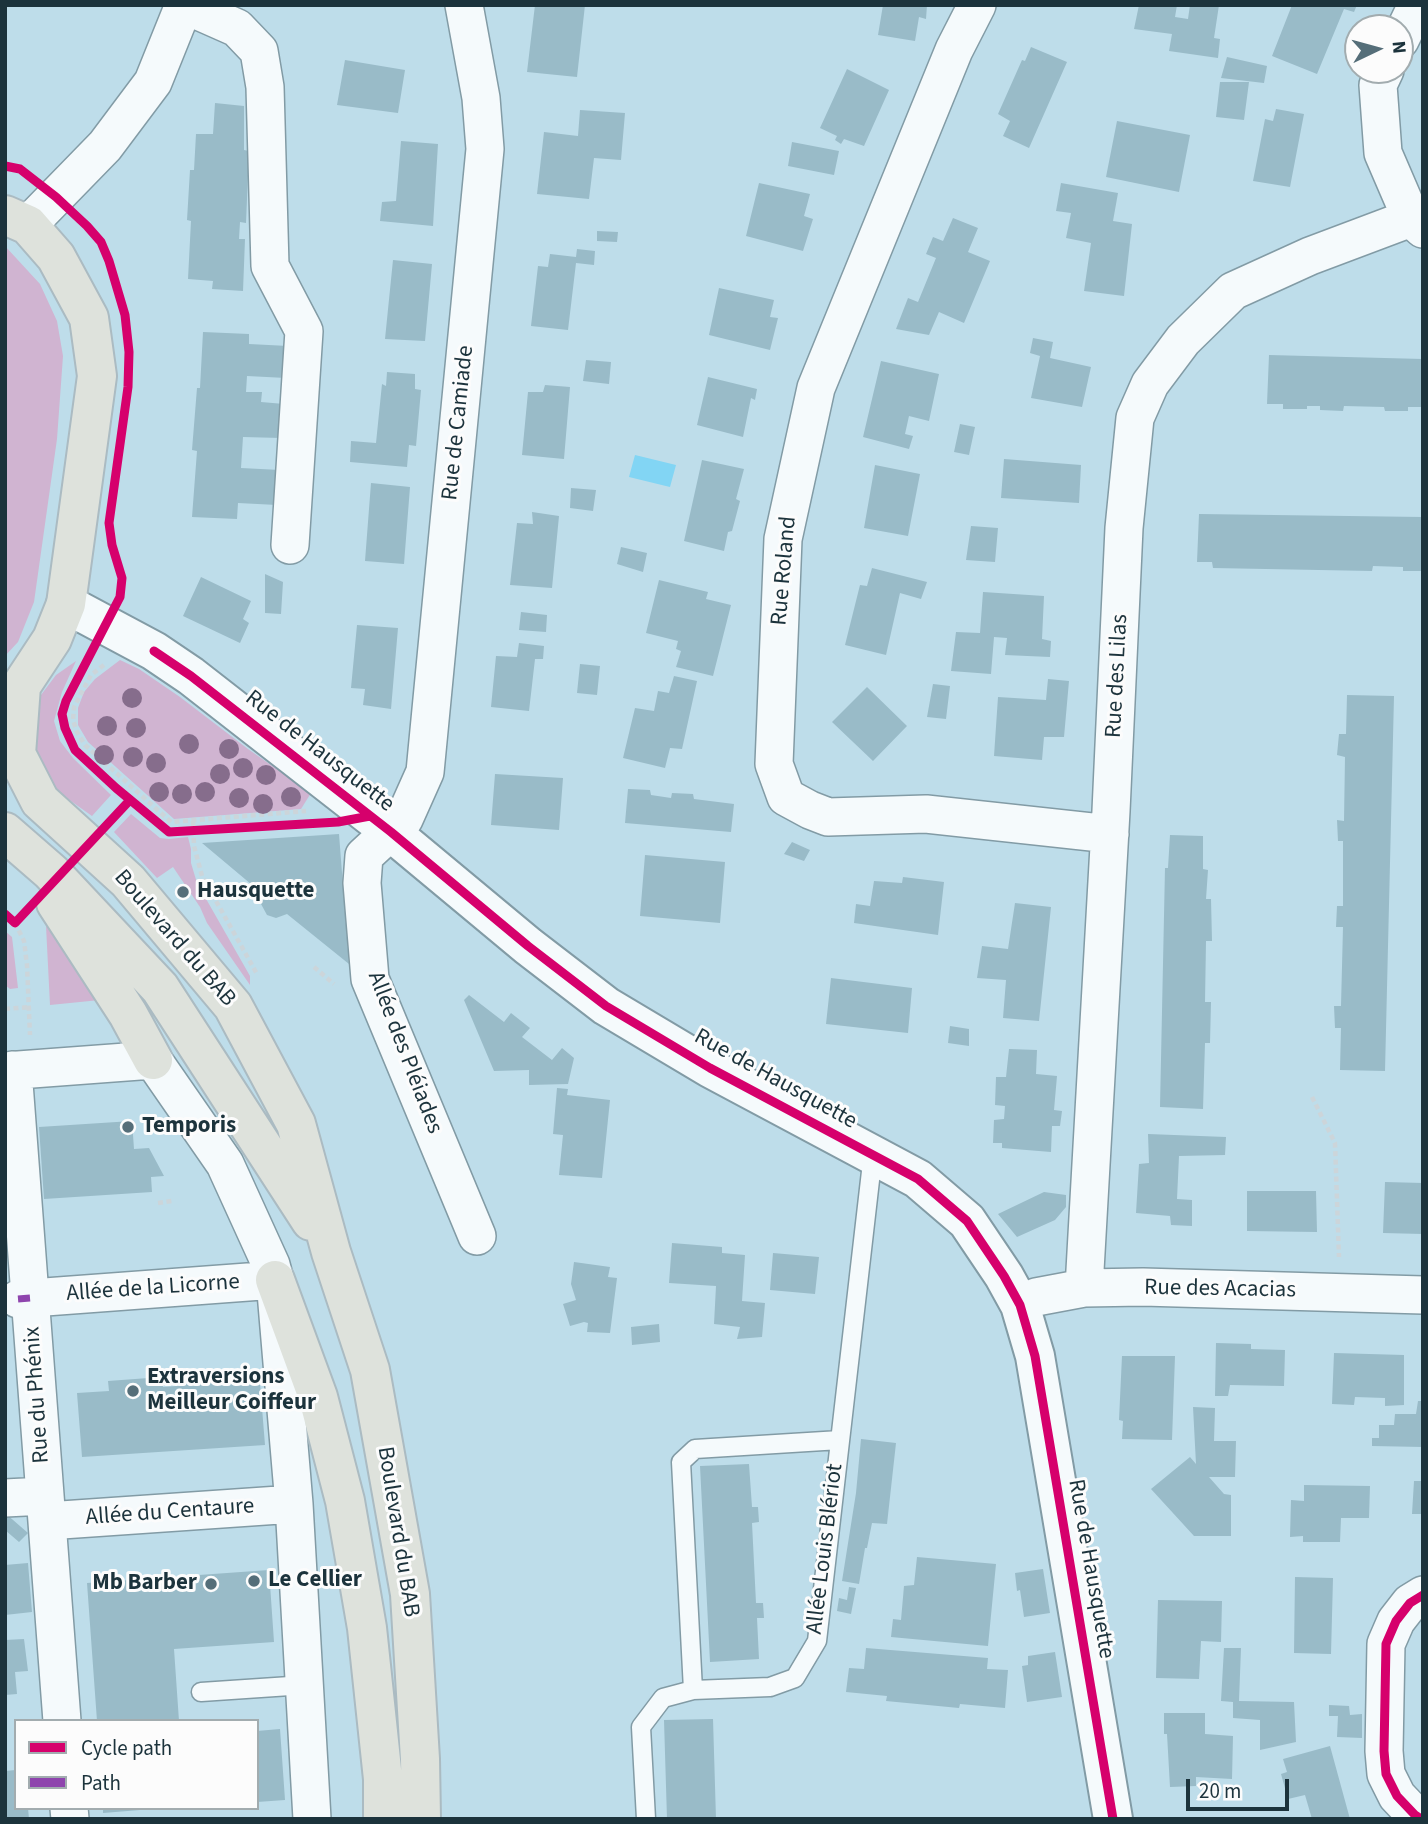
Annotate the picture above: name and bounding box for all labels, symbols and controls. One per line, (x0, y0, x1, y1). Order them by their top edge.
north arrow (1344, 14, 1414, 84)
text: N (1384, 40, 1412, 55)
street label: Rue de Camiade (437, 344, 481, 502)
street label: Rue Roland (766, 515, 804, 627)
street label: Rue des Lilas (1101, 613, 1135, 739)
street label: Rue de Hausquette (239, 685, 399, 819)
street label: Boulevard du BAB (107, 865, 241, 1013)
place label: Hausquette (197, 878, 314, 906)
marker: Hausquette (175, 884, 191, 900)
street label: Allée des Pléiades (360, 968, 448, 1138)
street label: Rue de Hausquette (689, 1024, 861, 1136)
place label: Temporis (142, 1113, 236, 1141)
marker: Temporis (120, 1119, 136, 1135)
street label: Allée de la Licorne (65, 1269, 241, 1309)
street label: Rue des Acacias (1144, 1275, 1296, 1305)
street label: Rue du Phénix (19, 1326, 57, 1464)
place label: Extraversions Meilleur Coiffeur (147, 1364, 316, 1418)
marker: Extraversions Meilleur Coiffeur (125, 1383, 141, 1399)
street label: Boulevard du BAB (370, 1445, 424, 1619)
street label: Allée Louis Blériot (802, 1462, 850, 1636)
street label: Rue de Hausquette (1061, 1477, 1119, 1661)
street label: Allée du Centaure (85, 1493, 255, 1533)
place label: Le Cellier (268, 1567, 362, 1595)
place label: Mb Barber (92, 1570, 197, 1598)
marker: Le Cellier (246, 1573, 262, 1589)
marker: Mb Barber (203, 1576, 219, 1592)
legend (14, 1719, 259, 1810)
text: Cycle path (81, 1733, 172, 1763)
scale bar (1190, 1764, 1293, 1808)
text: Path (81, 1768, 121, 1798)
text: 20 m (1199, 1776, 1241, 1806)

